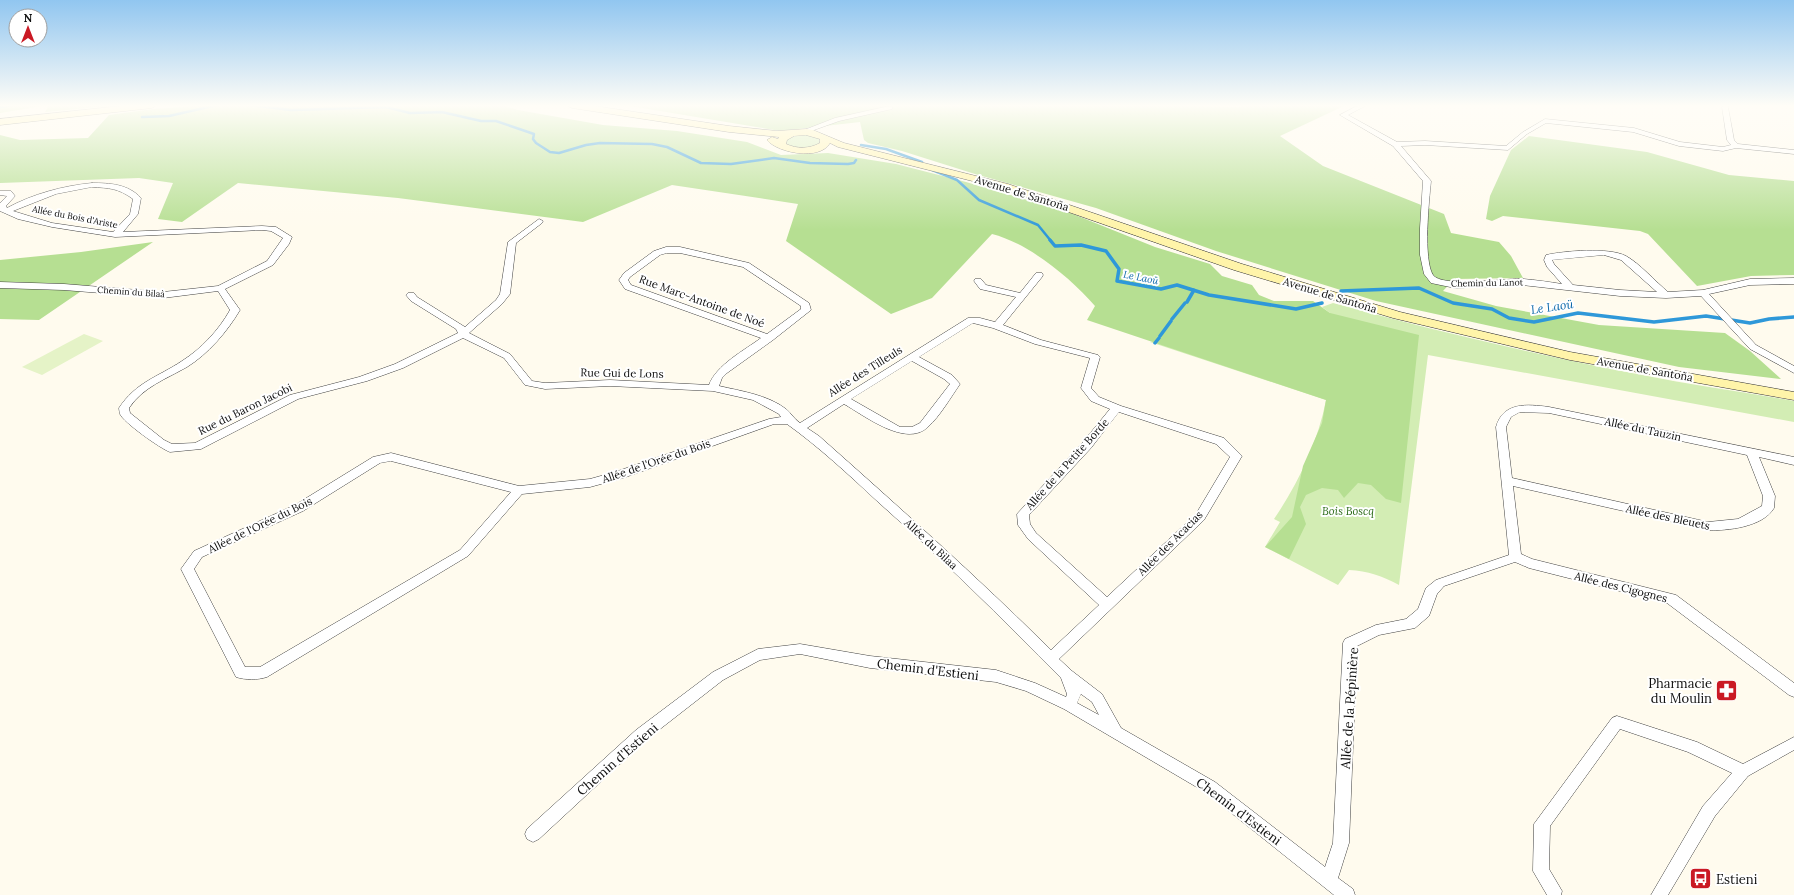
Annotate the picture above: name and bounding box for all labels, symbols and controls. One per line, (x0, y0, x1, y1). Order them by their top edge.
north arrow (8, 8, 48, 48)
text: N (24, 11, 33, 25)
street label: Avenue de Santoña (973, 172, 1071, 214)
street label: Allée du Bois d'Ariste (30, 203, 119, 230)
water label: Le Laoü (1122, 268, 1160, 287)
street label: Rue Marc-Antoine de Noé (637, 272, 767, 330)
street label: Avenue de Santoña (1281, 274, 1379, 316)
street label: Chemin du Lanot (1451, 276, 1524, 289)
street label: Chemin du Bilaà (97, 284, 166, 299)
water label: Le Laoü (1530, 296, 1575, 317)
street label: Allée des Tilleuls (824, 343, 905, 400)
street label: Avenue de Santoña (1595, 353, 1694, 384)
street label: Rue Gui de Lons (580, 365, 664, 381)
street label: Rue du Baron Jacobi (196, 380, 294, 438)
street label: Allée du Tauzin (1602, 414, 1683, 444)
street label: Allée de la Petite Borde (1022, 415, 1112, 513)
street label: Allée de l'Orée du Bois (599, 436, 712, 487)
street label: Allée de l'Orée du Bois (205, 494, 314, 557)
street label: Allée des Bleuets (1624, 501, 1711, 533)
park label: Bois Boscq (1322, 504, 1374, 518)
street label: Allée des Acacias (1134, 508, 1205, 579)
street label: Allée du Bilaa (901, 515, 961, 572)
street label: Allée des Cigognes (1572, 568, 1669, 605)
street label: Allée de la Pépinière (1337, 647, 1362, 770)
street label: Chemin d'Estieni (876, 655, 980, 684)
place label: Pharmacie du Moulin (1648, 675, 1712, 707)
pharmacy icon: Pharmacie du Moulin (1714, 677, 1740, 703)
street label: Chemin d'Estieni (573, 719, 662, 799)
street label: Chemin d'Estieni (1193, 774, 1285, 849)
bus stop icon: Estieni (1687, 866, 1713, 892)
place label: Estieni (1716, 871, 1758, 888)

